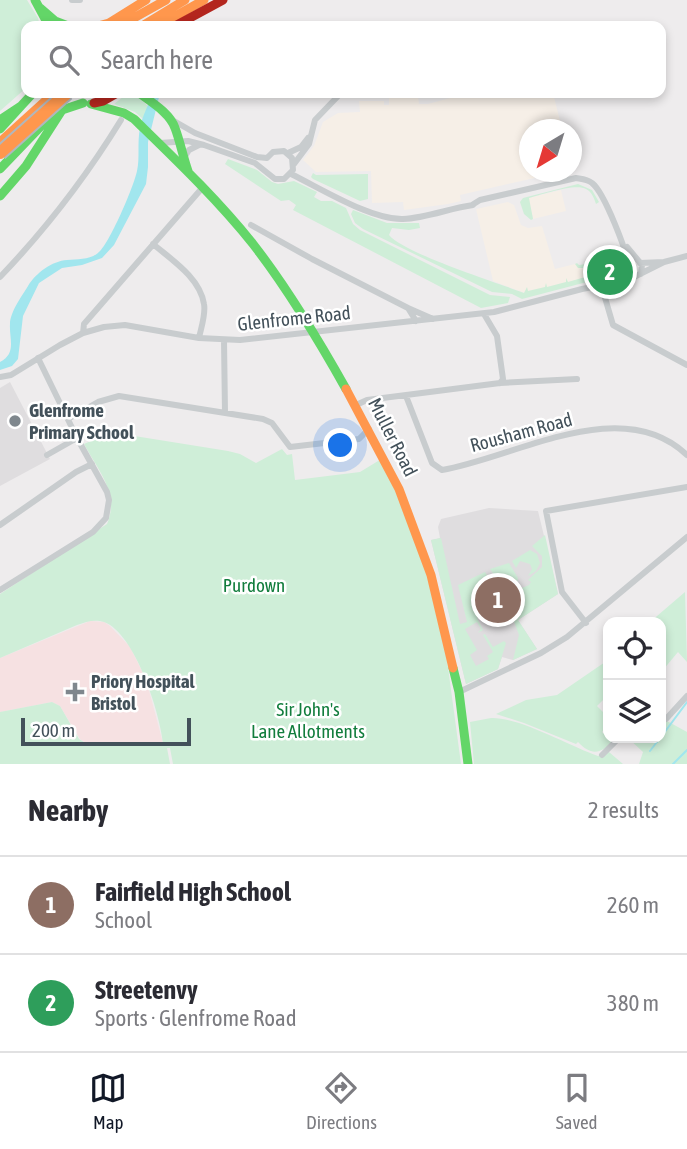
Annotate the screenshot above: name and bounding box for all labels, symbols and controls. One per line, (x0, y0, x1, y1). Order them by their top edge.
search box (21, 21, 666, 98)
icon: search (45, 41, 83, 79)
text: Search here (101, 45, 213, 75)
north arrow (519, 119, 582, 182)
pin: 2 (587, 246, 633, 298)
street label: Glenfrome Road (236, 301, 352, 335)
street label: Muller Road (364, 394, 422, 480)
place label: Glenfrome Primary School (29, 399, 135, 443)
street label: Rousham Road (467, 408, 575, 456)
marker: Glenfrome Primary School (7, 413, 23, 429)
your location (323, 428, 357, 462)
park label: Purdown (223, 574, 285, 596)
pin: 1 (475, 574, 521, 626)
map controls (603, 617, 666, 743)
button: locate (603, 617, 666, 680)
place label: Priory Hospital Bristol (91, 670, 196, 714)
button: layers (603, 680, 666, 743)
marker: Priory Hospital Bristol (65, 682, 85, 702)
park label: Sir John's Lane Allotments (251, 698, 365, 742)
scale bar (21, 715, 191, 747)
text: 200 m (32, 719, 75, 741)
text: Nearby (28, 793, 108, 827)
text: 2 results (588, 797, 659, 823)
text: Fairfield High School (95, 877, 291, 907)
text: 1 (46, 892, 56, 918)
text: 260 m (607, 892, 659, 918)
text: School (95, 907, 152, 933)
text: Streetenvy (95, 975, 198, 1005)
text: 2 (46, 990, 56, 1016)
text: 380 m (607, 990, 659, 1016)
text: Sports · Glenfrome Road (95, 1005, 297, 1031)
tab: Map (89, 1069, 127, 1133)
tab: Directions (306, 1069, 377, 1133)
tab: Saved (556, 1069, 598, 1133)

